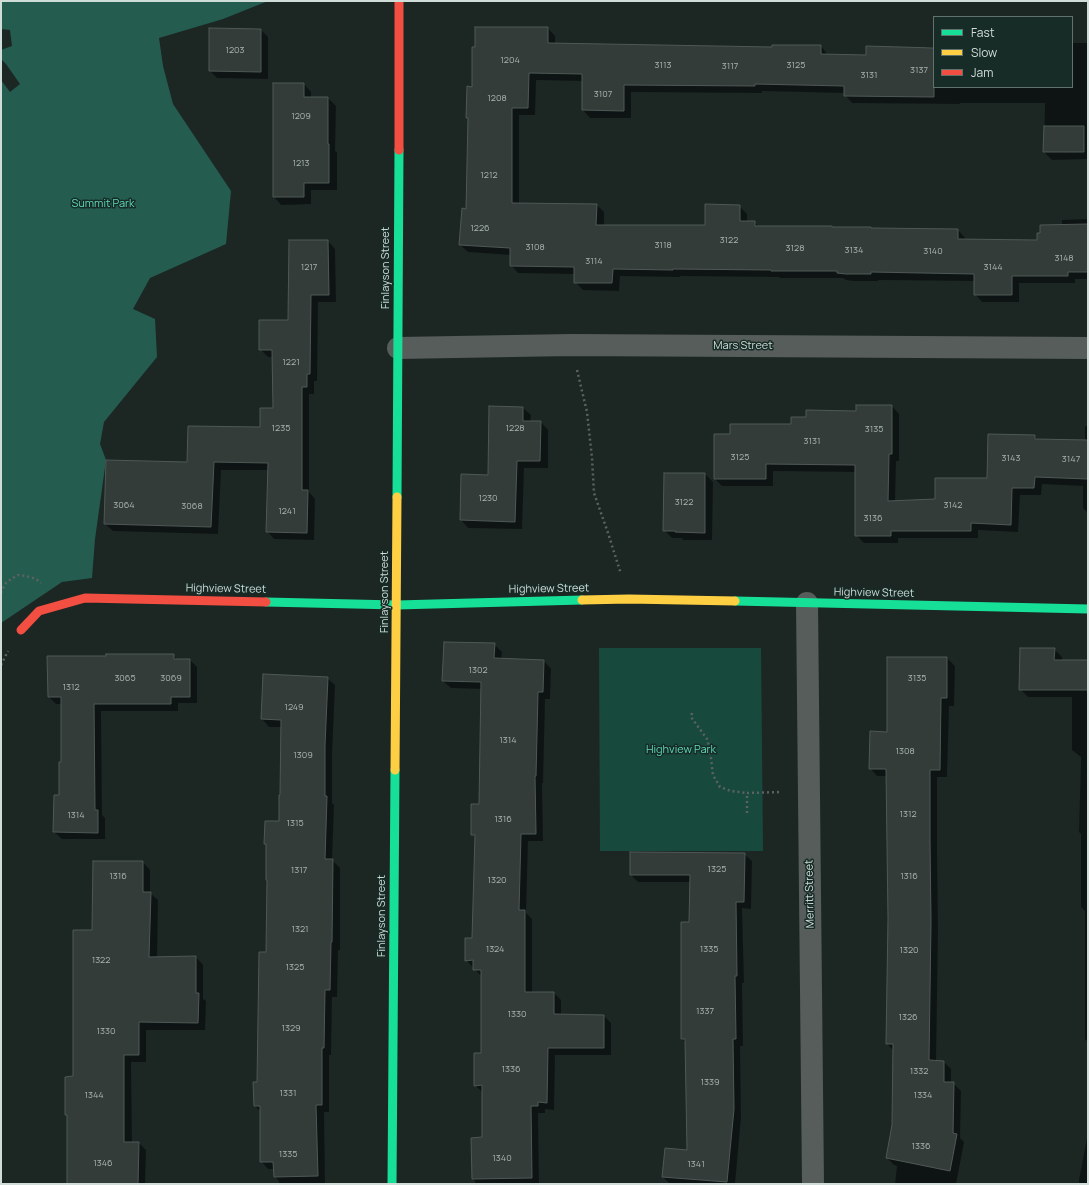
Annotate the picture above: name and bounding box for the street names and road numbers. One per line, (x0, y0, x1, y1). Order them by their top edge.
street label: Finlayson Street (379, 227, 393, 309)
street label: Mars Street (713, 339, 773, 353)
street label: Finlayson Street (378, 551, 392, 633)
street label: Highview Street (186, 582, 266, 596)
street label: Highview Street (509, 582, 589, 596)
street label: Highview Street (834, 586, 914, 600)
street label: Merritt Street (803, 859, 817, 929)
street label: Finlayson Street (375, 875, 389, 957)

